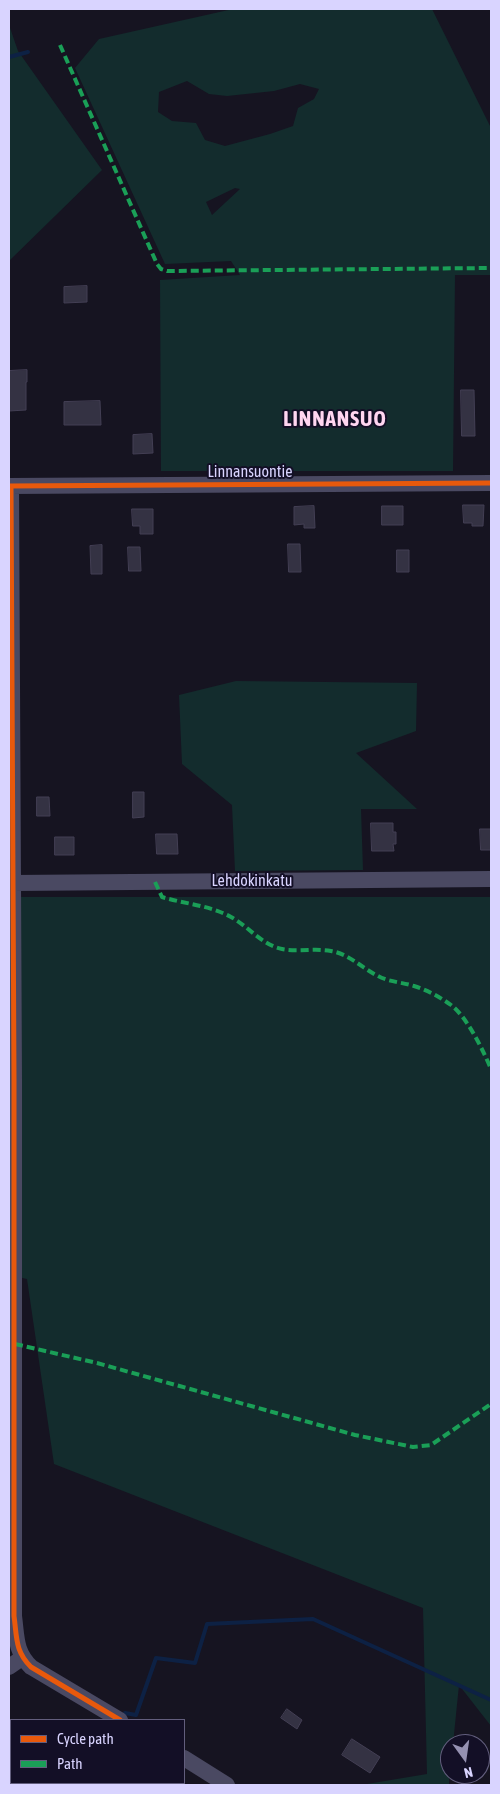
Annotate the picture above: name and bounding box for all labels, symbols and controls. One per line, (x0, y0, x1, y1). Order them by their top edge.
district label: LINNANSUO (282, 406, 388, 432)
street label: Linnansuontie (208, 462, 292, 482)
street label: Lehdokinkatu (211, 871, 293, 891)
legend (10, 1719, 185, 1784)
text: Cycle path (57, 1730, 114, 1747)
north arrow (440, 1734, 490, 1784)
text: Path (57, 1755, 83, 1772)
text: N (462, 1764, 474, 1781)

